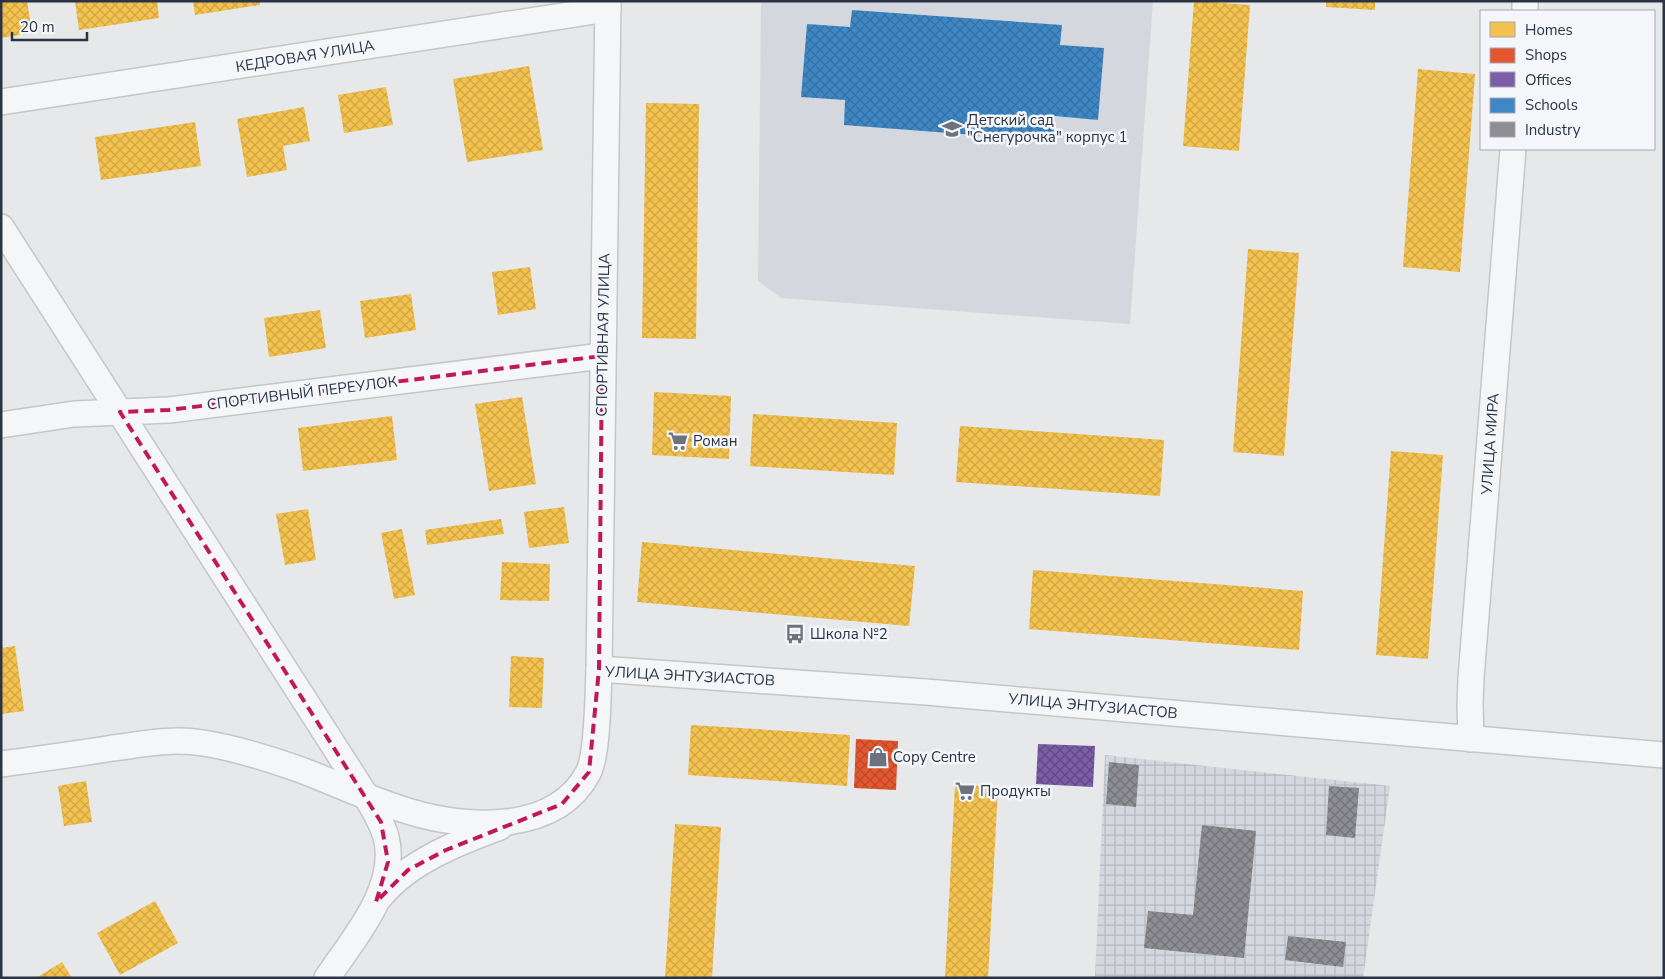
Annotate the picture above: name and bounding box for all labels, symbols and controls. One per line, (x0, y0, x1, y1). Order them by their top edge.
scale bar (12, 10, 88, 42)
legend (1480, 10, 1655, 150)
text: 20 m (20, 17, 55, 37)
text: Homes (1525, 20, 1573, 40)
street label: КЕДРОВАЯ УЛИЦА (234, 35, 376, 77)
text: Shops (1525, 45, 1567, 65)
text: Offices (1525, 70, 1572, 90)
text: Schools (1525, 95, 1578, 115)
place label: Детский сад "Снегурочка" корпус 1 (967, 110, 1127, 147)
school or university icon: Детский сад "Снегурочка" корпус 1 (941, 118, 963, 140)
text: Industry (1525, 120, 1581, 140)
street label: СПОРТИВНАЯ УЛИЦА (592, 253, 614, 417)
street label: СПОРТИВНЫЙ ПЕРЕУЛОК (206, 371, 399, 415)
street label: УЛИЦА МИРА (1476, 392, 1504, 496)
supermarket icon: Роман (667, 430, 689, 452)
place label: Роман (693, 431, 738, 451)
bus stop icon: Школа №2 (784, 623, 806, 645)
place label: Школа №2 (810, 624, 888, 644)
street label: УЛИЦА ЭНТУЗИАСТОВ (604, 662, 775, 690)
street label: УЛИЦА ЭНТУЗИАСТОВ (1006, 689, 1179, 723)
shop icon: Copy Centre (867, 746, 889, 768)
place label: Copy Centre (893, 747, 976, 767)
supermarket icon: Продукты (954, 780, 976, 802)
place label: Продукты (980, 781, 1051, 801)

